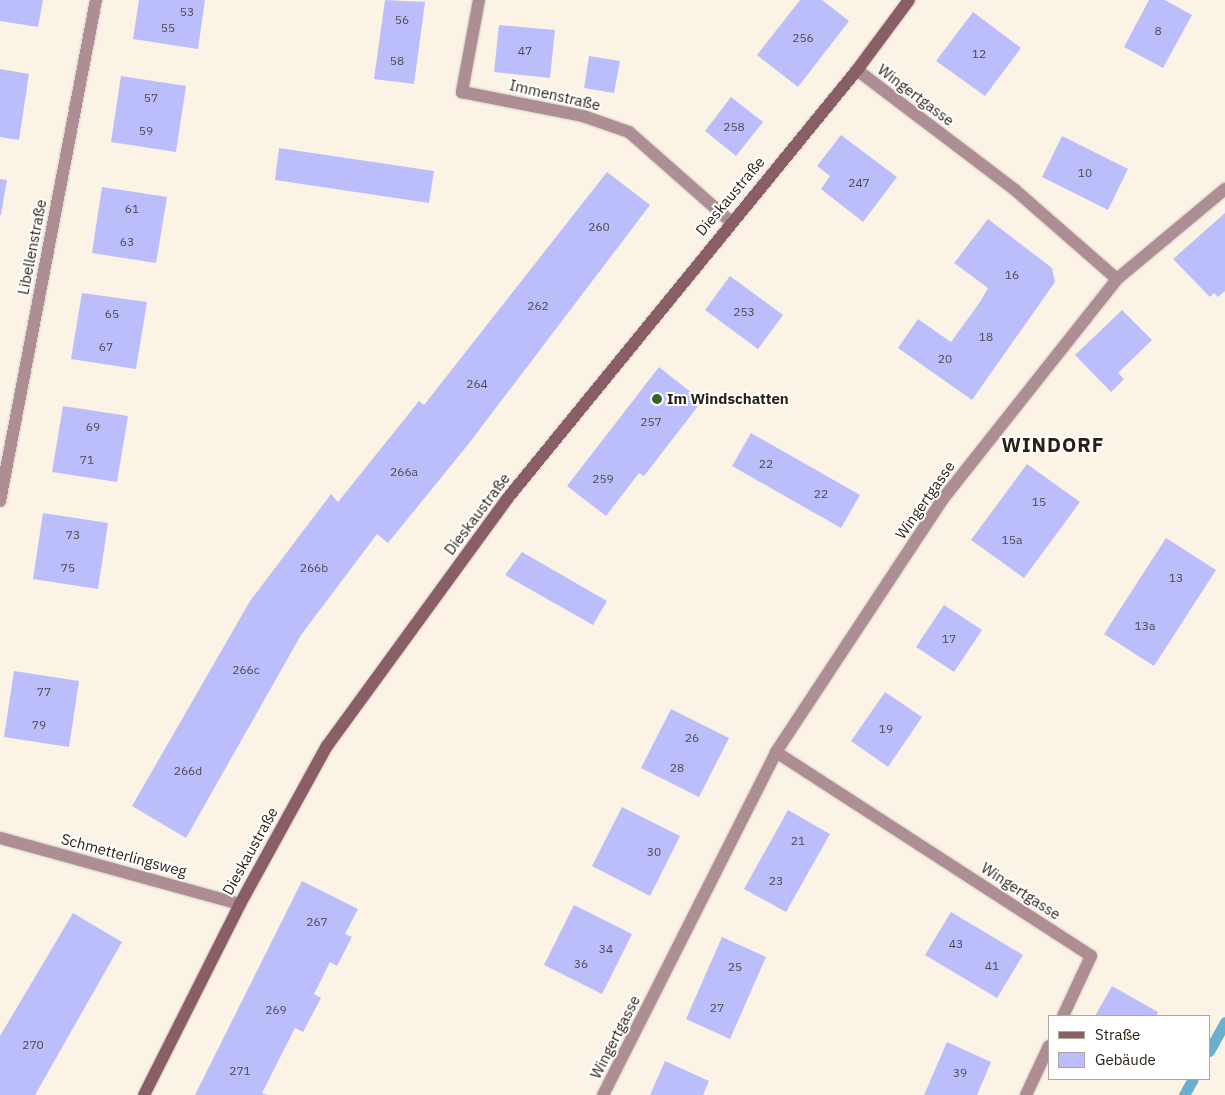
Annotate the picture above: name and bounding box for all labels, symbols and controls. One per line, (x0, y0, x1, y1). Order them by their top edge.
house number: 53 (180, 5, 194, 19)
house number: 56 (395, 13, 409, 27)
house number: 55 (161, 21, 175, 35)
house number: 8 (1154, 24, 1162, 38)
house number: 256 (792, 31, 814, 45)
house number: 47 (518, 44, 532, 58)
house number: 12 (972, 47, 986, 61)
house number: 58 (390, 54, 404, 68)
street label: Wingertgasse (874, 60, 958, 130)
street label: Immenstraße (508, 76, 602, 114)
house number: 57 (144, 91, 158, 105)
house number: 258 (723, 120, 745, 134)
house number: 59 (139, 124, 153, 138)
street label: Dieskaustraße (692, 153, 768, 239)
house number: 10 (1078, 166, 1092, 180)
house number: 247 (848, 176, 870, 190)
street label: Libellenstraße (14, 198, 50, 296)
house number: 61 (125, 202, 139, 216)
house number: 260 (588, 220, 610, 234)
house number: 63 (120, 235, 134, 249)
house number: 16 (1005, 268, 1019, 282)
house number: 262 (527, 299, 549, 313)
house number: 253 (733, 305, 755, 319)
house number: 65 (105, 307, 119, 321)
house number: 18 (979, 330, 993, 344)
house number: 67 (99, 340, 113, 354)
house number: 20 (938, 352, 952, 366)
house number: 264 (466, 377, 488, 391)
place label: Im Windschatten (667, 390, 789, 408)
marker: Im Windschatten (651, 393, 663, 405)
house number: 257 (640, 415, 662, 429)
house number: 69 (86, 420, 100, 434)
district label: WINDORF (1001, 432, 1105, 456)
house number: 71 (80, 453, 94, 467)
house number: 22 (759, 457, 773, 471)
street label: Wingertgasse (892, 458, 958, 542)
house number: 266a (390, 465, 418, 479)
street label: Dieskaustraße (440, 470, 514, 558)
house number: 259 (592, 472, 614, 486)
house number: 22 (814, 487, 828, 501)
house number: 15 (1032, 495, 1046, 509)
house number: 73 (66, 528, 80, 542)
house number: 15a (1002, 533, 1022, 547)
house number: 75 (61, 561, 75, 575)
house number: 266b (300, 561, 328, 575)
house number: 13 (1169, 571, 1183, 585)
house number: 13a (1135, 619, 1155, 633)
house number: 17 (942, 632, 956, 646)
house number: 266c (232, 663, 260, 677)
house number: 77 (37, 685, 51, 699)
house number: 79 (32, 718, 46, 732)
house number: 19 (879, 722, 893, 736)
house number: 26 (685, 731, 699, 745)
house number: 28 (670, 761, 684, 775)
house number: 266d (174, 764, 202, 778)
street label: Dieskaustraße (219, 804, 281, 898)
street label: Schmetterlingsweg (59, 830, 189, 880)
house number: 21 (791, 834, 805, 848)
house number: 30 (647, 845, 661, 859)
street label: Wingertgasse (978, 859, 1064, 923)
house number: 23 (769, 874, 783, 888)
house number: 267 (306, 915, 328, 929)
house number: 43 (949, 937, 963, 951)
house number: 34 (599, 942, 613, 956)
house number: 36 (574, 957, 588, 971)
house number: 41 (985, 959, 999, 973)
house number: 25 (728, 960, 742, 974)
street label: Wingertgasse (586, 992, 644, 1082)
house number: 27 (710, 1001, 724, 1015)
house number: 269 (265, 1003, 287, 1017)
legend (1048, 1015, 1210, 1080)
text: Straße (1095, 1025, 1140, 1044)
house number: 270 (22, 1038, 44, 1052)
text: Gebäude (1095, 1050, 1156, 1069)
house number: 271 (229, 1064, 251, 1078)
house number: 39 (953, 1066, 967, 1080)

